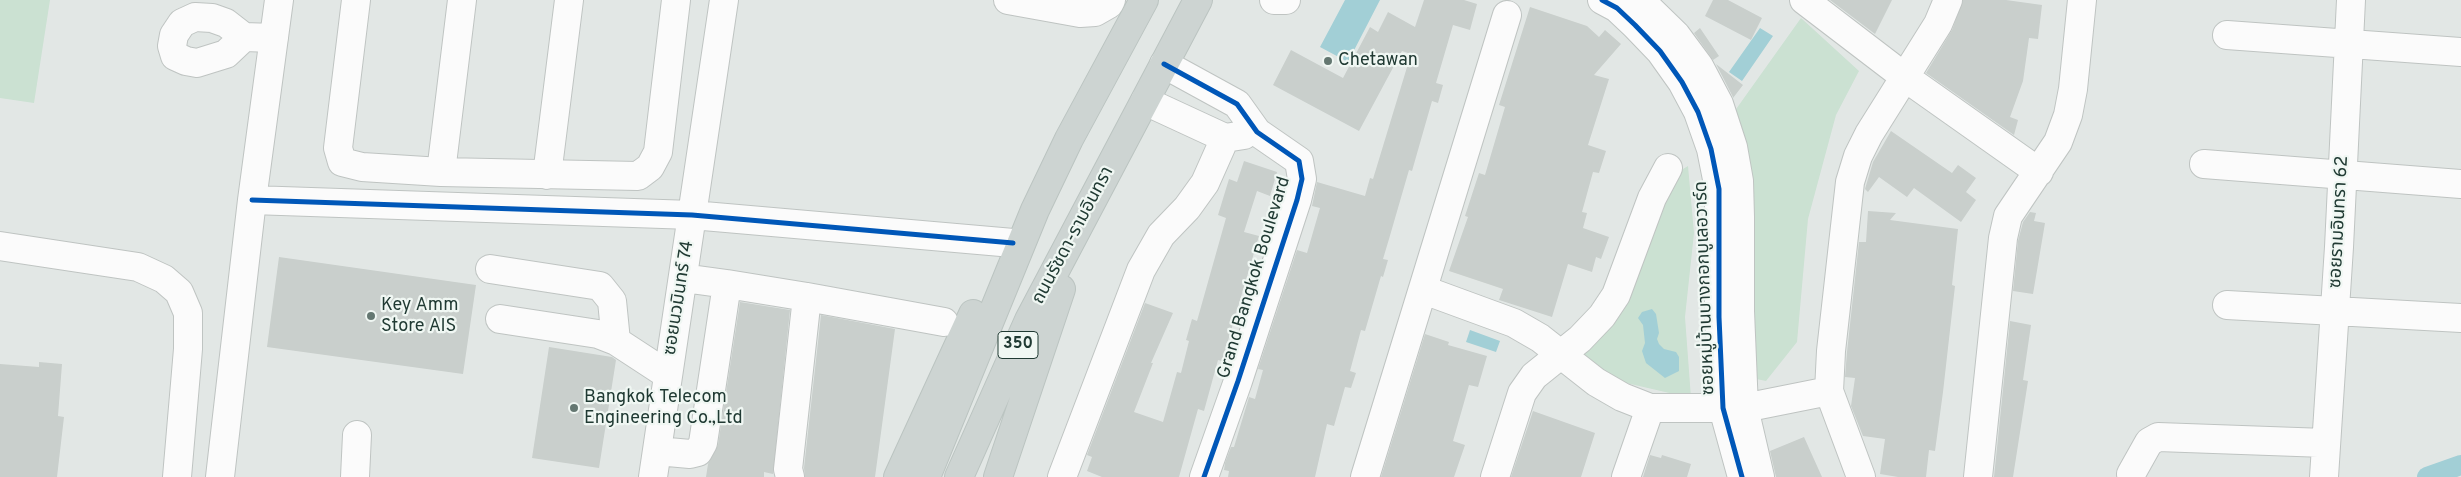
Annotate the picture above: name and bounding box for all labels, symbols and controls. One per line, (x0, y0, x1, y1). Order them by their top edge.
place label: Chetawan (1338, 50, 1418, 72)
marker: Chetawan (1322, 55, 1334, 67)
street label: ซอยรามอินทรา 62 (2326, 155, 2354, 289)
street label: ถนนรัชดา-รามอินทรา (1029, 164, 1119, 308)
street label: Grand Bangkok Boulevard (1214, 174, 1296, 382)
street label: ซอยหมู่บ้านบางกอกบูเลอวาร์ด (1691, 181, 1721, 395)
street label: ซอยนวมินทร์ 74 (660, 239, 700, 357)
place label: Key Amm Store AIS (381, 295, 458, 338)
marker: Key Amm Store AIS (365, 310, 377, 322)
road number: 350 (998, 332, 1038, 358)
place label: Bangkok Telecom Engineering Co.,Ltd (584, 387, 743, 429)
marker: Bangkok Telecom Engineering Co.,Ltd (568, 402, 580, 414)

